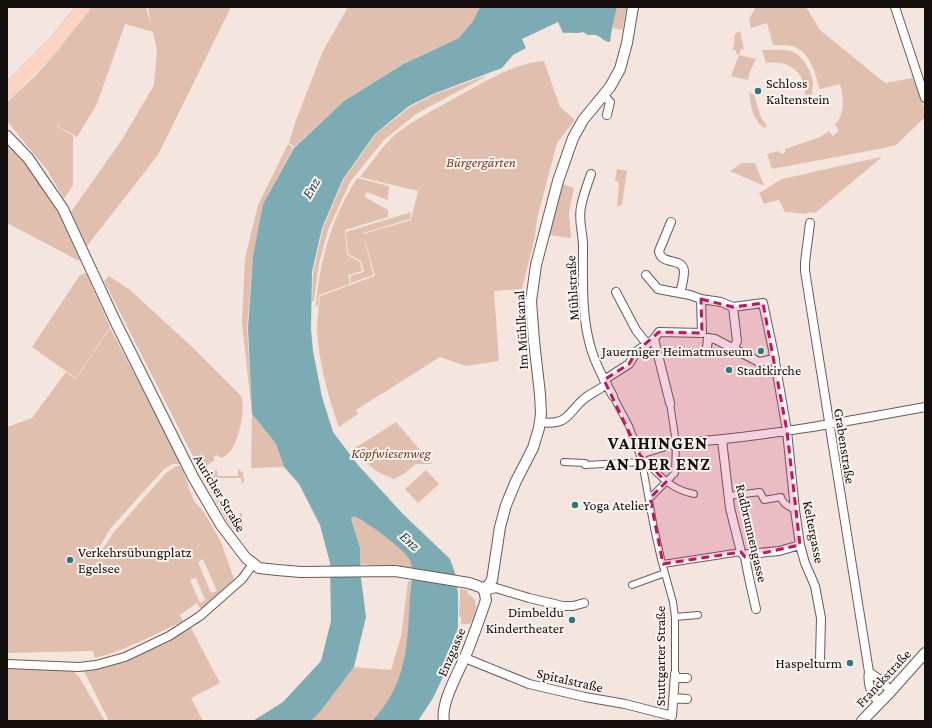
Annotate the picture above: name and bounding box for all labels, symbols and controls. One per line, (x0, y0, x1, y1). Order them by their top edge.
place label: Schloss Kaltenstein (766, 75, 830, 107)
marker: Schloss Kaltenstein (753, 86, 763, 96)
park label: Bürgergärten (446, 154, 516, 170)
water label: Enz (299, 174, 323, 201)
street label: Mühlstraße (562, 255, 582, 321)
street label: Im Mühlkanal (511, 290, 531, 370)
place label: Jauerniger Heimatmuseum (600, 343, 753, 359)
marker: Jauerniger Heimatmuseum (756, 346, 766, 356)
place label: Stadtkirche (737, 362, 801, 378)
marker: Stadtkirche (724, 365, 734, 375)
street label: Grabenstraße (831, 407, 859, 485)
district label: VAIHINGEN AN DER ENZ (604, 433, 711, 474)
park label: Köpfwiesenweg (351, 445, 431, 461)
street label: Auricher Straße (191, 451, 249, 535)
street label: Radbrunnengasse (733, 482, 771, 584)
place label: Yoga Atelier (583, 497, 649, 513)
street label: Keltergasse (800, 499, 828, 565)
marker: Yoga Atelier (570, 500, 580, 510)
water label: Enz (397, 528, 424, 554)
place label: Verkehrsübungplatz Egelsee (78, 544, 191, 576)
marker: Verkehrsübungplatz Egelsee (65, 555, 75, 565)
place label: Dimbeldu Kindertheater (486, 604, 565, 636)
street label: Stuttgarter Straße (652, 606, 668, 706)
marker: Dimbeldu Kindertheater (567, 615, 577, 625)
street label: Enzgasse (434, 625, 468, 679)
street label: Franckstraße (852, 646, 914, 710)
place label: Haspelturm (775, 655, 842, 671)
marker: Haspelturm (845, 658, 855, 668)
street label: Spitalstraße (535, 665, 605, 695)

